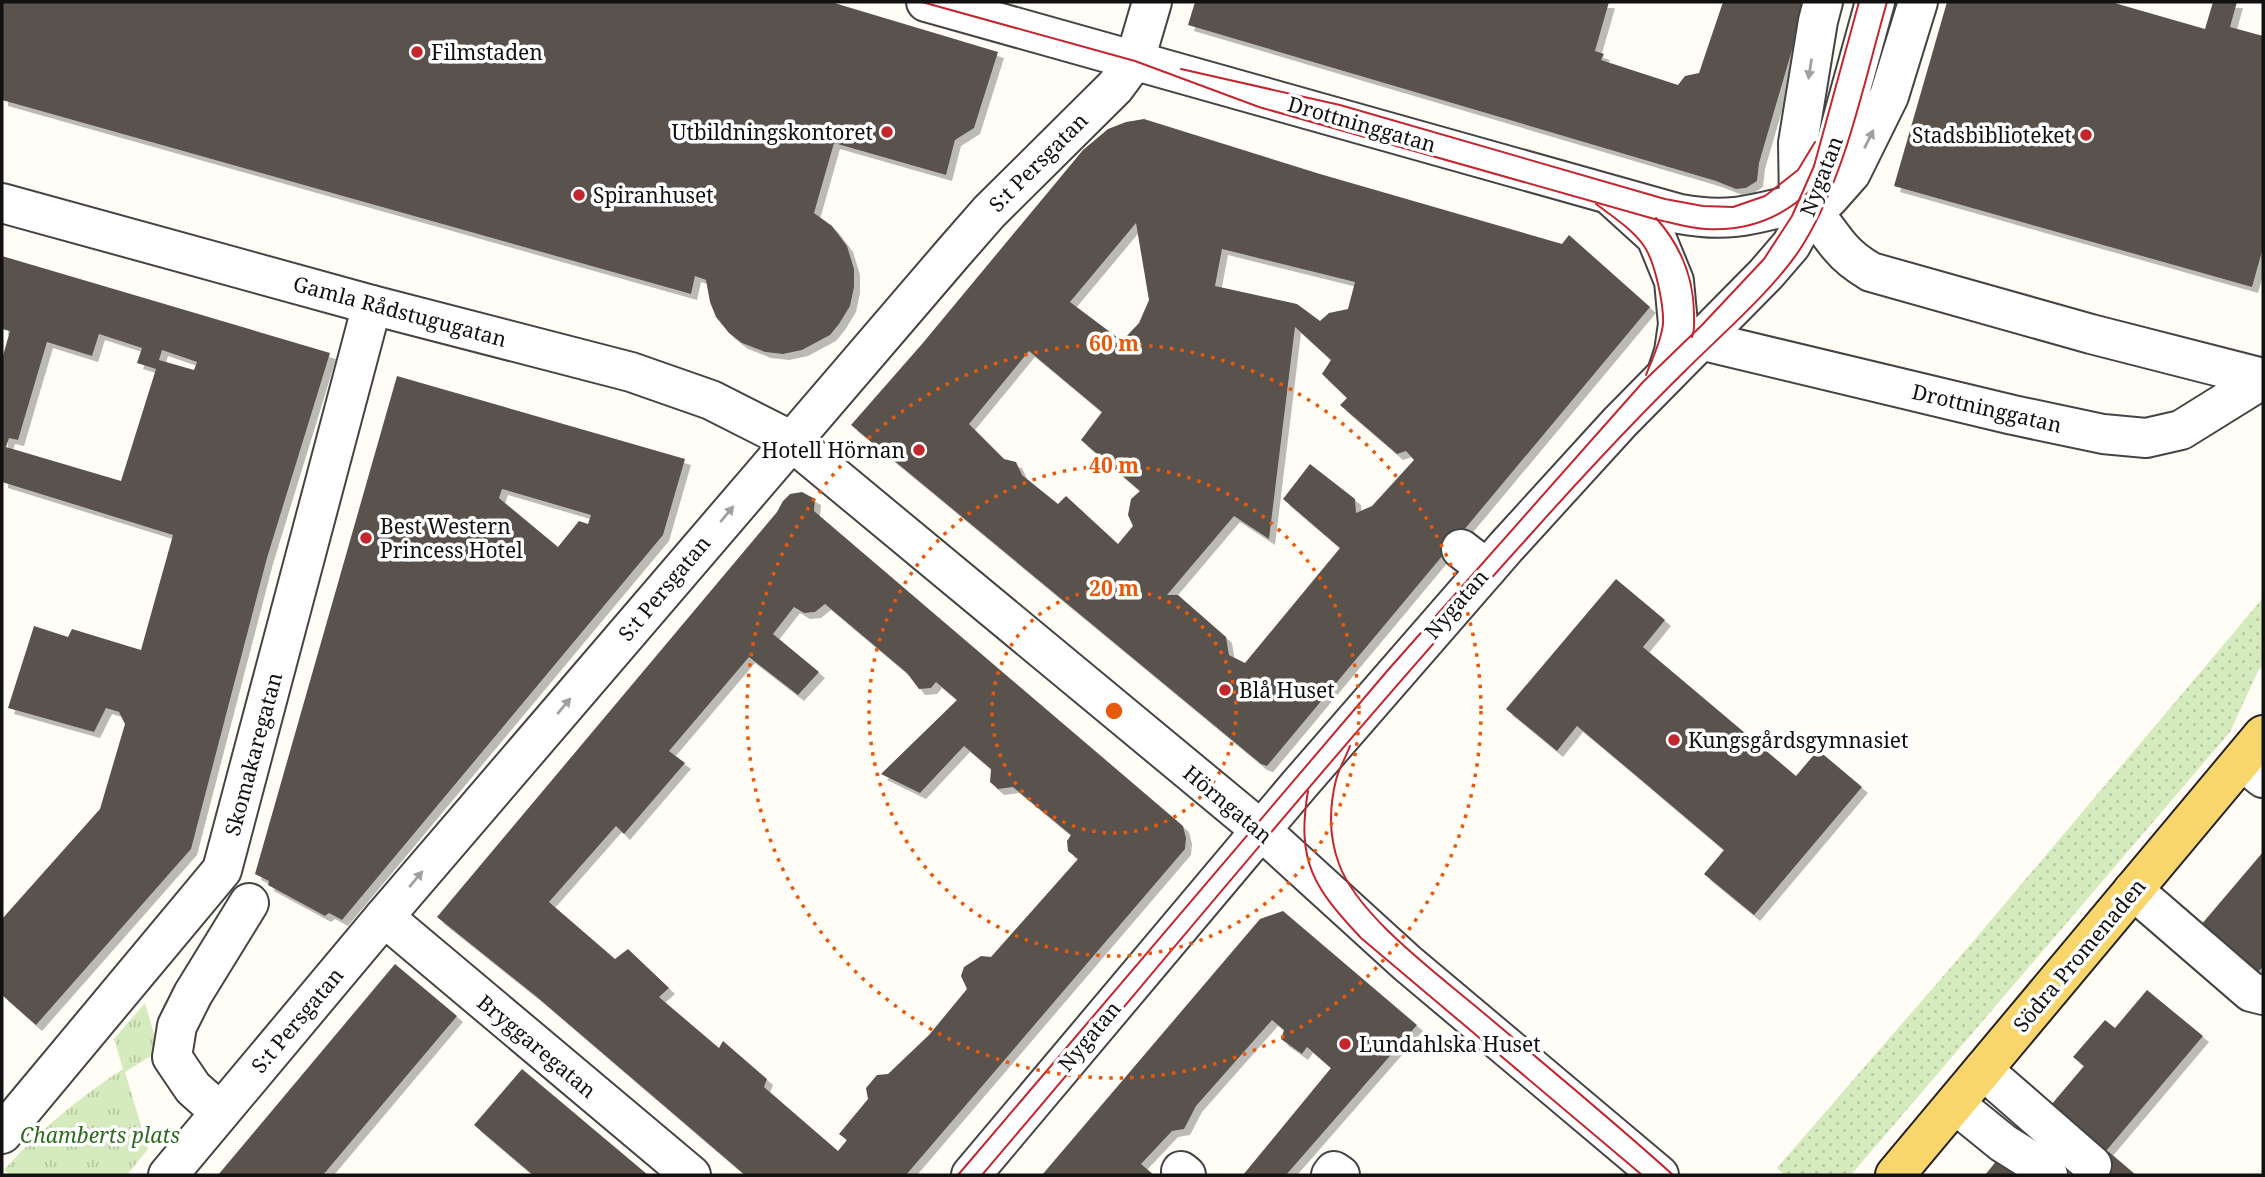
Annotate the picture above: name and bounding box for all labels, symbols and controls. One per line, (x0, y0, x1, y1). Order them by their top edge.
place label: Filmstaden (431, 38, 543, 66)
marker: Filmstaden (409, 44, 425, 60)
one-way arrow (1804, 58, 1815, 80)
street label: Drottninggatan (1285, 89, 1439, 159)
street label: S:t Persgatan (982, 106, 1094, 218)
place label: Utbildningskontoret (671, 118, 873, 146)
place label: Stadsbiblioteket (1912, 121, 2072, 149)
marker: Utbildningskontoret (879, 124, 895, 140)
marker: Stadsbiblioteket (2078, 127, 2094, 143)
one-way arrow (1863, 129, 1874, 149)
street label: Nygatan (1793, 132, 1849, 220)
place label: Spiranhuset (593, 181, 714, 209)
marker: Spiranhuset (571, 187, 587, 203)
street label: Gamla Rådstugugatan (290, 269, 510, 353)
text: 60 m (1089, 329, 1139, 357)
street label: Drottninggatan (1909, 377, 2065, 439)
place label: Hotell Hörnan (762, 436, 905, 464)
marker: Hotell Hörnan (911, 442, 927, 458)
text: 40 m (1089, 451, 1139, 479)
one-way arrow (719, 506, 734, 523)
place label: Best Western Princess Hotel (380, 512, 523, 564)
street label: S:t Persgatan (612, 529, 716, 647)
marker: Best Western Princess Hotel (358, 530, 374, 546)
street label: Nygatan (1418, 563, 1494, 645)
text: 20 m (1089, 574, 1139, 602)
street label: Skomakaregatan (218, 669, 288, 839)
place label: Blå Huset (1239, 676, 1335, 704)
marker: Blå Huset (1217, 682, 1233, 698)
one-way arrow (556, 697, 572, 715)
centre of rings (1102, 699, 1126, 723)
place label: Kungsgårdsgymnasiet (1688, 726, 1909, 754)
marker: Kungsgårdsgymnasiet (1666, 732, 1682, 748)
street label: Hörngatan (1178, 759, 1278, 849)
one-way arrow (408, 870, 424, 888)
street label: Södra Promenaden (2007, 872, 2151, 1038)
street label: S:t Persgatan (245, 961, 349, 1079)
street label: Bryggaregatan (472, 988, 602, 1104)
street label: Nygatan (1051, 995, 1127, 1077)
place label: Lundahlska Huset (1359, 1030, 1541, 1058)
marker: Lundahlska Huset (1337, 1036, 1353, 1052)
park label: Chamberts plats (20, 1121, 180, 1149)

